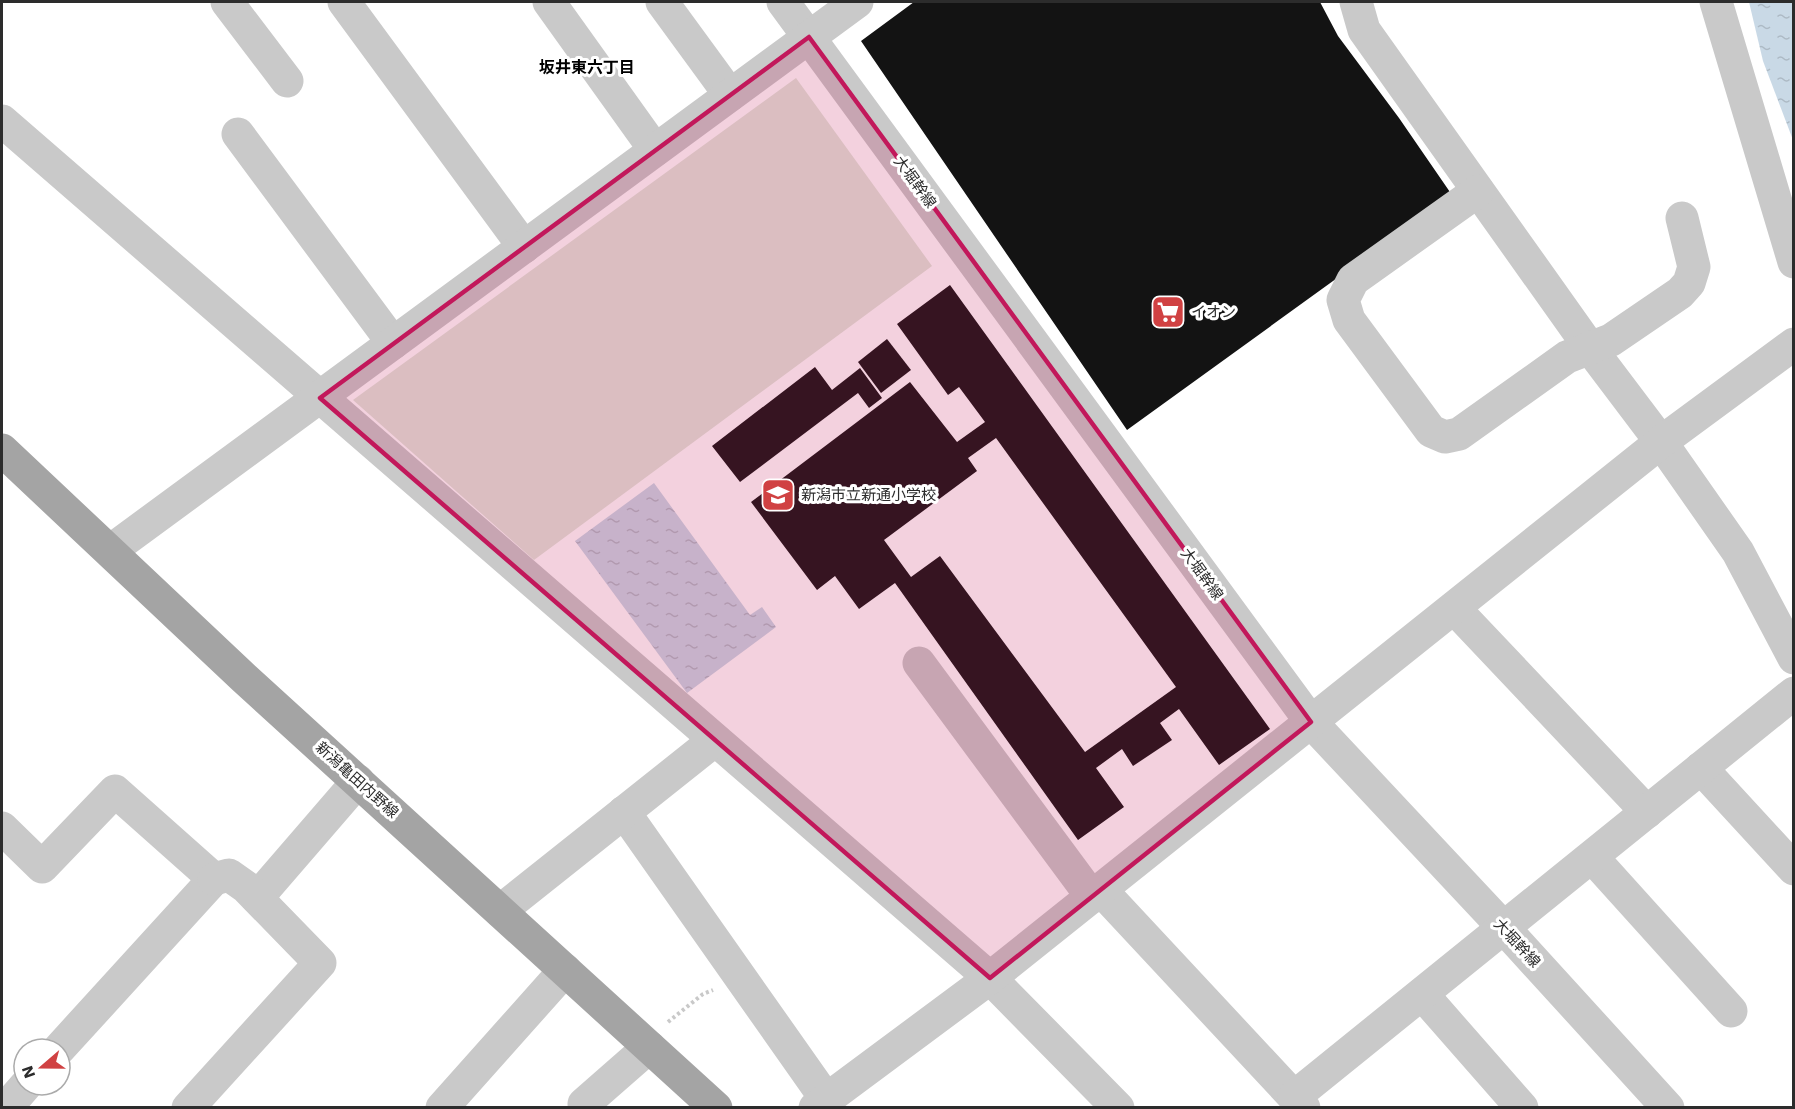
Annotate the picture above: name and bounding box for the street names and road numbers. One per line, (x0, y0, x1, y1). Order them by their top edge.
street label: 大堀幹線 (890, 152, 940, 212)
street label: 大堀幹線 (1177, 544, 1227, 604)
street label: 新潟亀田内野線 (312, 738, 402, 822)
street label: 大堀幹線 (1490, 915, 1544, 971)

